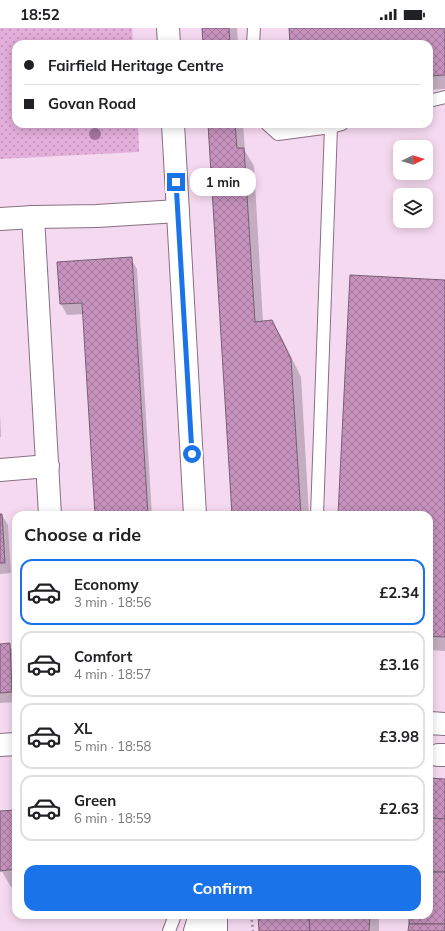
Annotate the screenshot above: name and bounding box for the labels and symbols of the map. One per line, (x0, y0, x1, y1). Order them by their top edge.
north arrow (393, 140, 433, 180)
callout: 1 min (190, 168, 256, 196)
route end (167, 173, 185, 191)
route start (183, 445, 201, 463)

